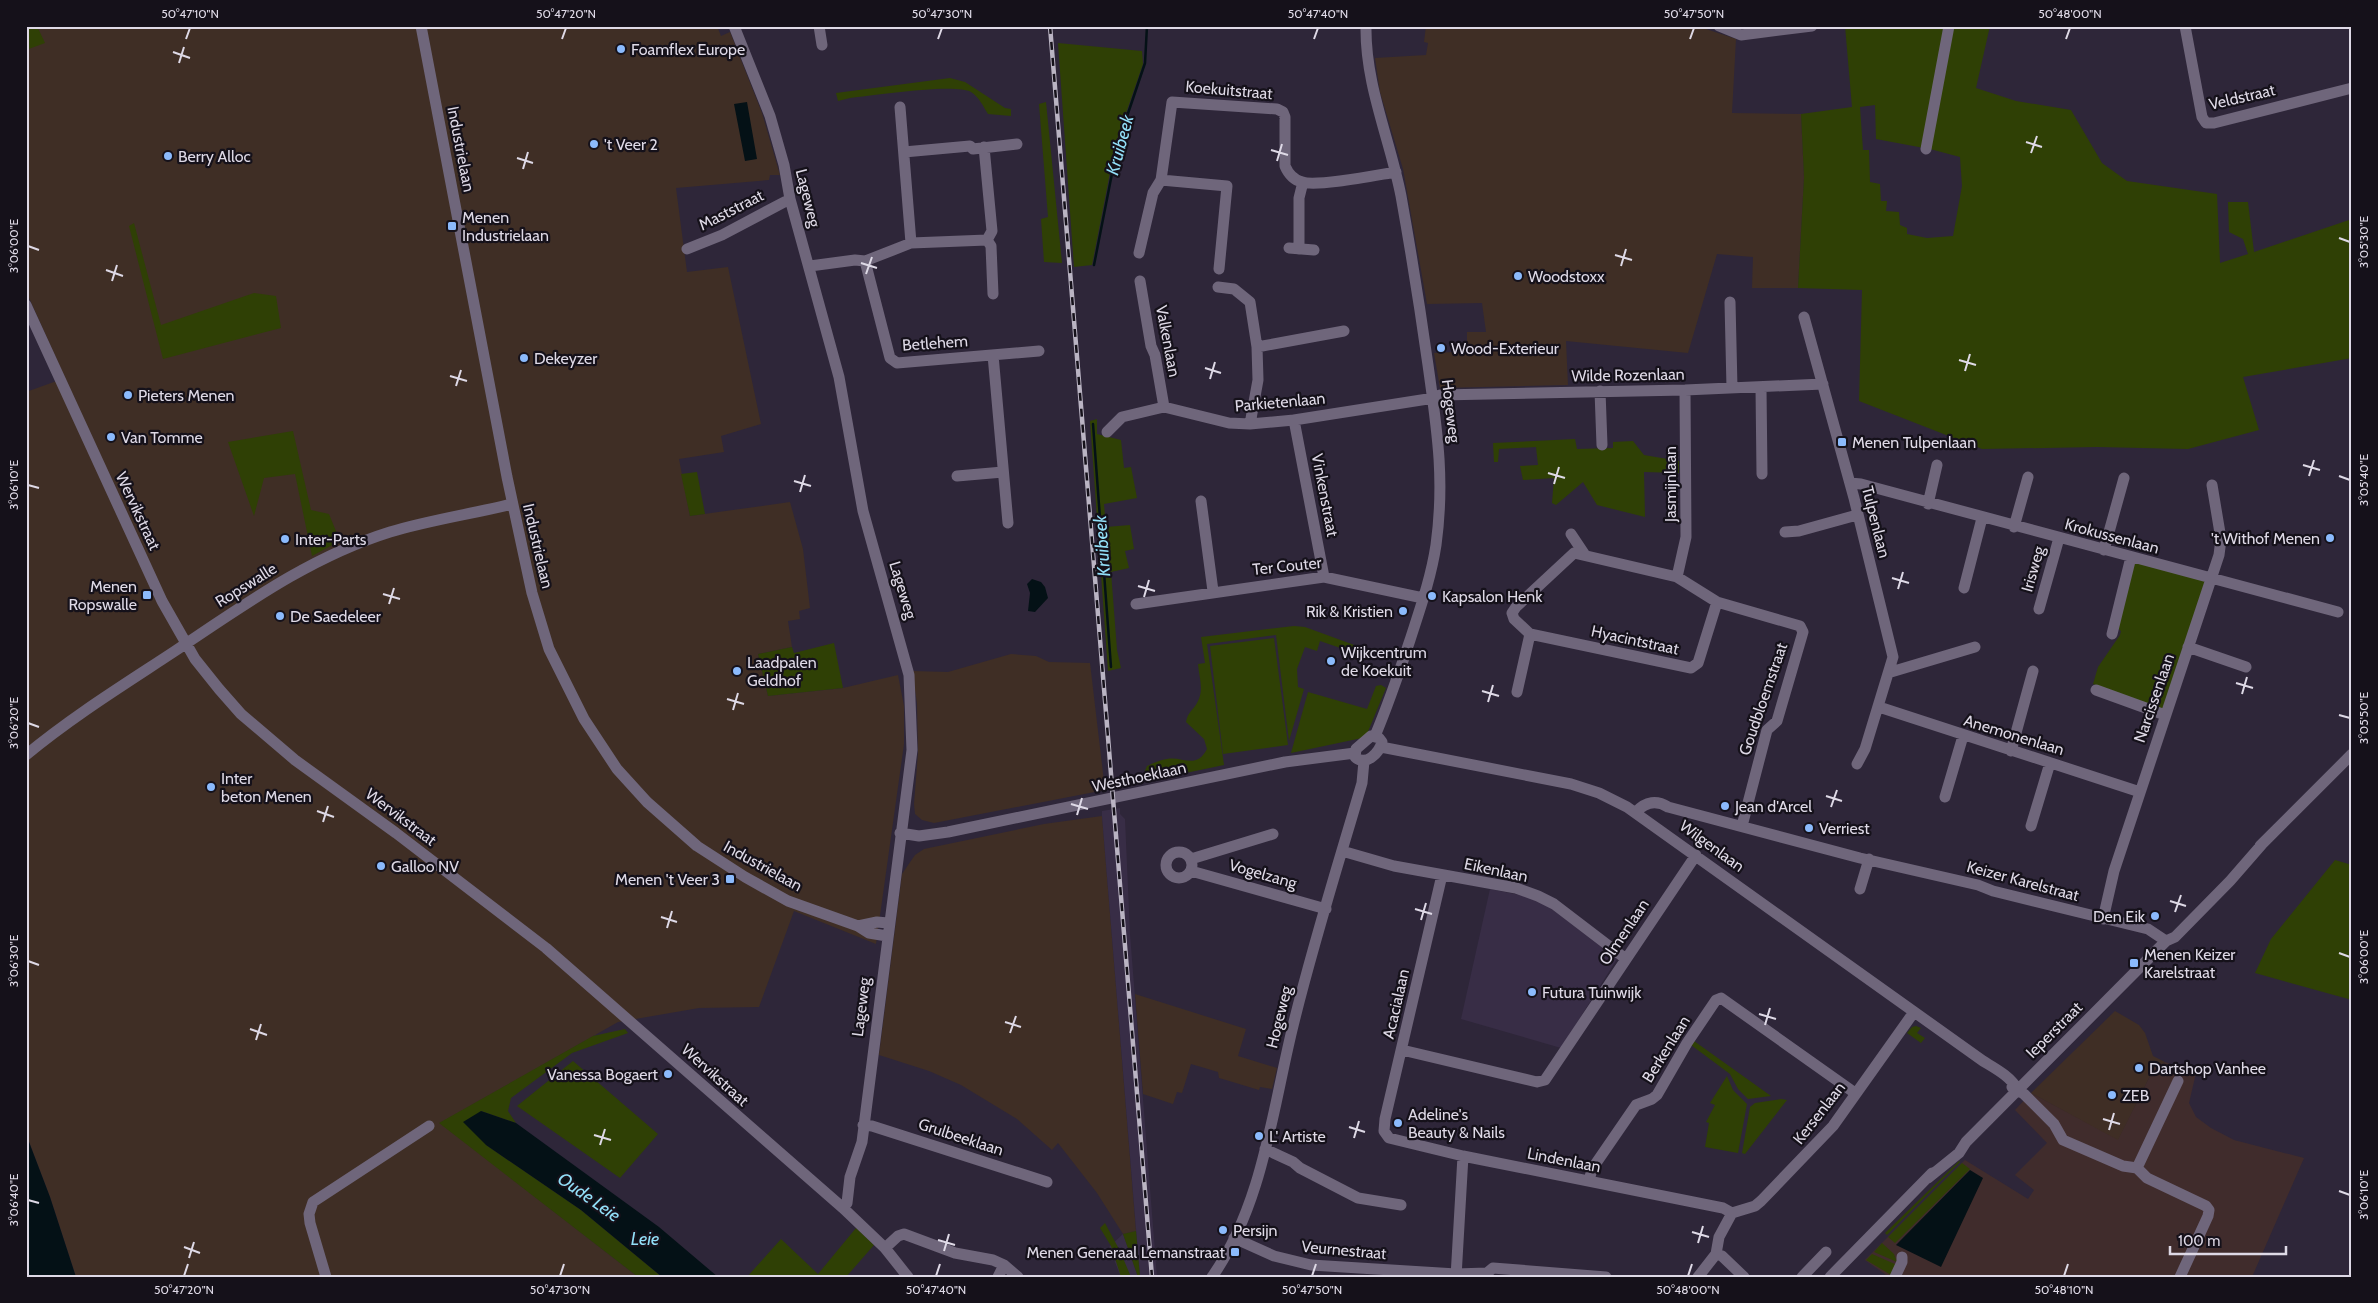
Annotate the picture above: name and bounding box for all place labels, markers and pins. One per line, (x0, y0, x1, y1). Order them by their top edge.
place label: Foamflex Europe (631, 40, 745, 59)
marker: Foamflex Europe (615, 43, 627, 55)
place label: 't Veer 2 (604, 135, 658, 154)
marker: 't Veer 2 (588, 138, 600, 150)
place label: Berry Alloc (178, 147, 251, 166)
marker: Berry Alloc (162, 150, 174, 162)
place label: Menen Industrielaan (462, 208, 549, 245)
marker: Menen Industrielaan (446, 220, 458, 232)
place label: Woodstoxx (1528, 267, 1605, 286)
marker: Woodstoxx (1512, 270, 1524, 282)
place label: Wood-Exterieur (1451, 339, 1560, 358)
marker: Wood-Exterieur (1435, 342, 1447, 354)
place label: Dekeyzer (534, 349, 598, 368)
marker: Dekeyzer (518, 352, 530, 364)
place label: Pieters Menen (138, 386, 235, 405)
marker: Pieters Menen (122, 389, 134, 401)
place label: Van Tomme (121, 428, 203, 447)
marker: Van Tomme (105, 431, 117, 443)
place label: Menen Tulpenlaan (1852, 433, 1976, 452)
marker: Menen Tulpenlaan (1836, 436, 1848, 448)
place label: 't Withof Menen (2211, 529, 2320, 548)
place label: Inter-Parts (295, 530, 367, 549)
marker: 't Withof Menen (2324, 532, 2336, 544)
marker: Inter-Parts (279, 533, 291, 545)
place label: Menen Ropswalle (68, 577, 137, 614)
place label: Kapsalon Henk (1442, 587, 1543, 606)
marker: Menen Ropswalle (141, 589, 153, 601)
marker: Kapsalon Henk (1426, 590, 1438, 602)
place label: Rik & Kristien (1306, 602, 1393, 621)
marker: Rik & Kristien (1397, 605, 1409, 617)
place label: De Saedeleer (290, 607, 382, 626)
marker: De Saedeleer (274, 610, 286, 622)
place label: Wijkcentrum de Koekuit (1341, 643, 1427, 680)
place label: Laadpalen Geldhof (747, 653, 817, 690)
marker: Wijkcentrum de Koekuit (1325, 655, 1337, 667)
marker: Laadpalen Geldhof (731, 665, 743, 677)
place label: Inter beton Menen (221, 769, 312, 806)
marker: Inter beton Menen (205, 781, 217, 793)
place label: Jean d'Arcel (1734, 797, 1812, 816)
marker: Jean d'Arcel (1719, 800, 1731, 812)
place label: Verriest (1819, 819, 1870, 838)
marker: Verriest (1803, 822, 1815, 834)
place label: Galloo NV (391, 857, 459, 876)
marker: Galloo NV (375, 860, 387, 872)
place label: Menen 't Veer 3 (615, 870, 720, 889)
marker: Menen 't Veer 3 (724, 873, 736, 885)
place label: Den Eik (2093, 907, 2146, 926)
marker: Den Eik (2149, 910, 2161, 922)
place label: Menen Keizer Karelstraat (2144, 945, 2236, 982)
marker: Menen Keizer Karelstraat (2128, 957, 2140, 969)
place label: Futura Tuinwijk (1542, 983, 1642, 1002)
marker: Futura Tuinwijk (1526, 986, 1538, 998)
place label: Dartshop Vanhee (2149, 1059, 2266, 1078)
marker: Dartshop Vanhee (2133, 1062, 2145, 1074)
place label: Vanessa Bogaert (547, 1065, 659, 1084)
marker: Vanessa Bogaert (662, 1068, 674, 1080)
place label: ZEB (2122, 1086, 2150, 1105)
marker: ZEB (2106, 1089, 2118, 1101)
place label: Adeline's Beauty & Nails (1408, 1105, 1505, 1142)
marker: Adeline's Beauty & Nails (1392, 1117, 1404, 1129)
place label: L' Artiste (1269, 1127, 1326, 1146)
marker: L' Artiste (1253, 1130, 1265, 1142)
place label: Persijn (1233, 1221, 1278, 1240)
marker: Persijn (1217, 1224, 1229, 1236)
place label: Menen Generaal Lemanstraat (1026, 1243, 1226, 1262)
marker: Menen Generaal Lemanstraat (1229, 1246, 1241, 1258)

